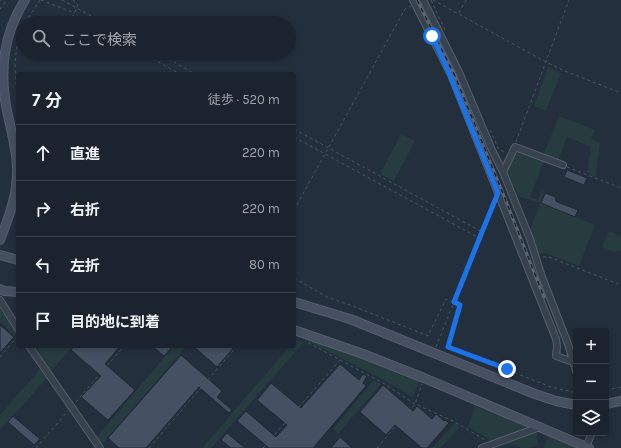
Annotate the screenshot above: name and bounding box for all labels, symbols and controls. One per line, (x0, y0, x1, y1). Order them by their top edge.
search box (16, 16, 296, 60)
icon: search (30, 27, 52, 49)
route start (423, 27, 441, 45)
text: ここで検索 (62, 31, 137, 49)
text: 7 分 (32, 90, 62, 110)
text: 徒歩 · 520 m (208, 92, 280, 107)
icon: ahead (32, 142, 54, 164)
text: 直進 (70, 145, 100, 163)
text: 220 m (242, 145, 280, 160)
icon: right (32, 198, 54, 220)
text: 右折 (70, 201, 100, 219)
text: 220 m (242, 201, 280, 216)
icon: left (32, 254, 54, 276)
text: 左折 (70, 257, 100, 275)
text: 80 m (249, 257, 280, 272)
icon: arrive (32, 310, 54, 332)
text: 目的地に到着 (70, 313, 160, 331)
map controls (573, 328, 609, 436)
button: + (573, 328, 609, 364)
route end (498, 360, 516, 378)
button: − (573, 364, 609, 400)
button: layers (573, 400, 609, 436)

